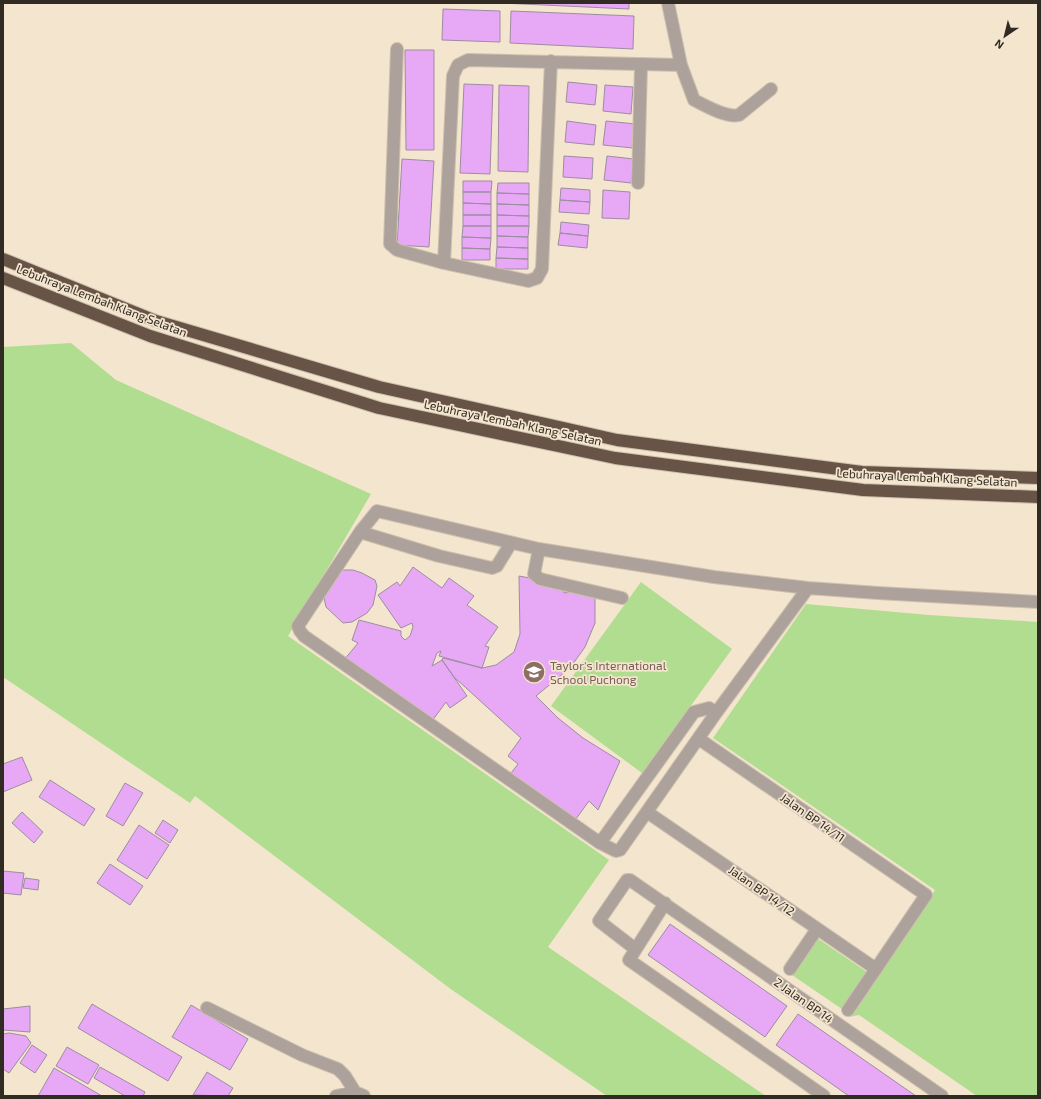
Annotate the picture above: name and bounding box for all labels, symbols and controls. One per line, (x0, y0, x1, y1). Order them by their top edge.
north arrow (985, 16, 1025, 56)
text: N (992, 37, 1006, 52)
street label: Lebuhraya Lembah Klang Selatan (15, 261, 189, 339)
street label: Lebuhraya Lembah Klang Selatan (423, 396, 603, 448)
street label: Lebuhraya Lembah Klang Selatan (836, 465, 1018, 489)
place label: Taylor's International School Puchong (550, 658, 667, 686)
school or university icon: Taylor's International School Puchong (521, 659, 547, 685)
street label: Jalan BP 14/11 (778, 790, 848, 844)
street label: Jalan BP 14/12 (726, 862, 798, 918)
street label: 2 Jalan BP 14 (772, 975, 836, 1025)

